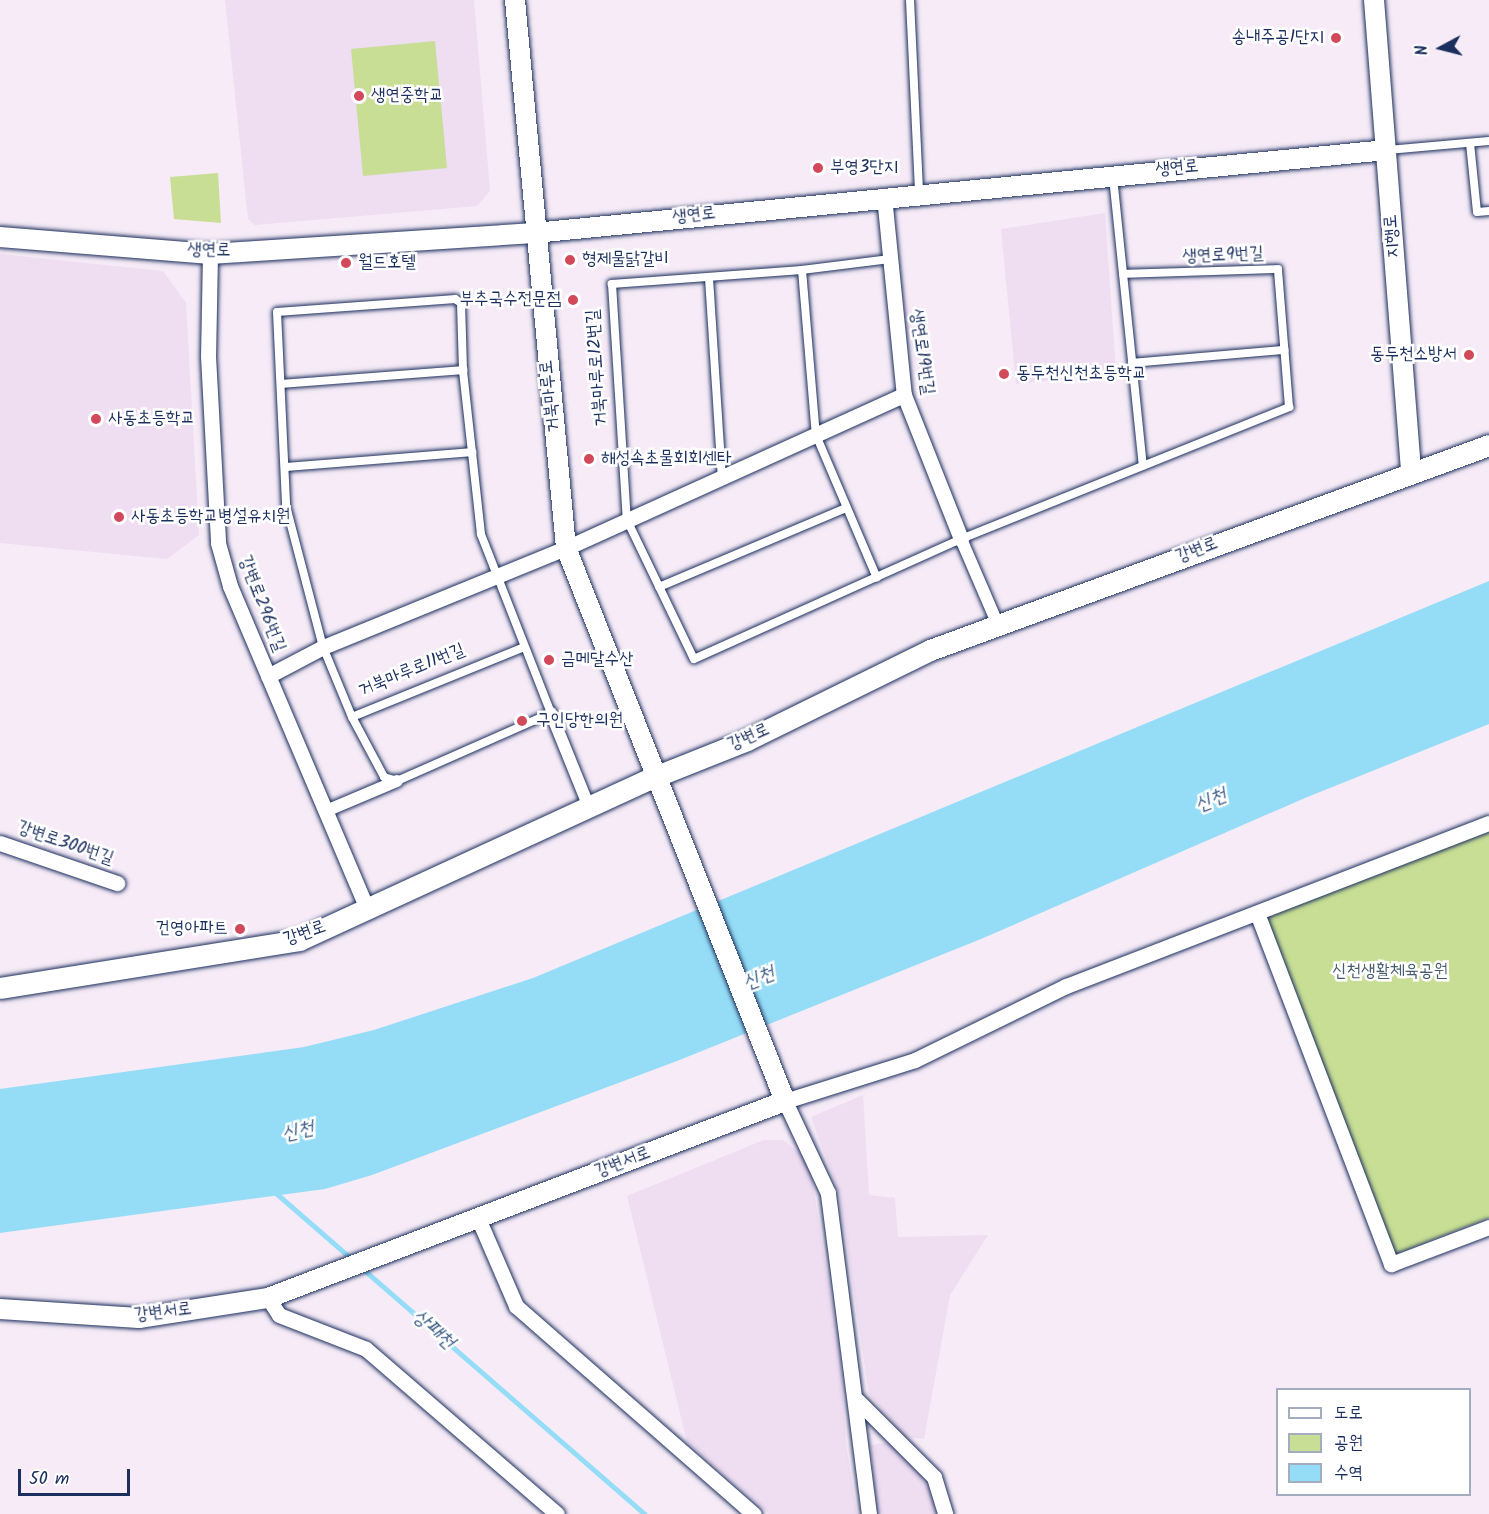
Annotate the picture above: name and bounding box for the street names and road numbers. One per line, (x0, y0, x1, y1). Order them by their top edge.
street label: 생연로 (1154, 156, 1200, 182)
street label: 생연로 (671, 203, 717, 229)
street label: 지행로 (1381, 214, 1405, 258)
street label: 생연로 (187, 240, 231, 262)
street label: 생연로9번길 (1182, 244, 1264, 268)
street label: 생연로19번길 (904, 307, 938, 397)
street label: 거북마루로12번길 (583, 309, 613, 427)
street label: 거북마루로 (536, 359, 566, 433)
street label: 강변로 (1173, 533, 1221, 569)
street label: 강변로296번길 (233, 553, 289, 655)
street label: 거북마루로11번길 (356, 640, 468, 702)
street label: 강변로 (725, 719, 773, 757)
street label: 강변로300번길 (14, 817, 116, 871)
street label: 강변로 (281, 917, 329, 951)
street label: 강변서로 (592, 1143, 654, 1183)
street label: 강변서로 (133, 1299, 193, 1327)

